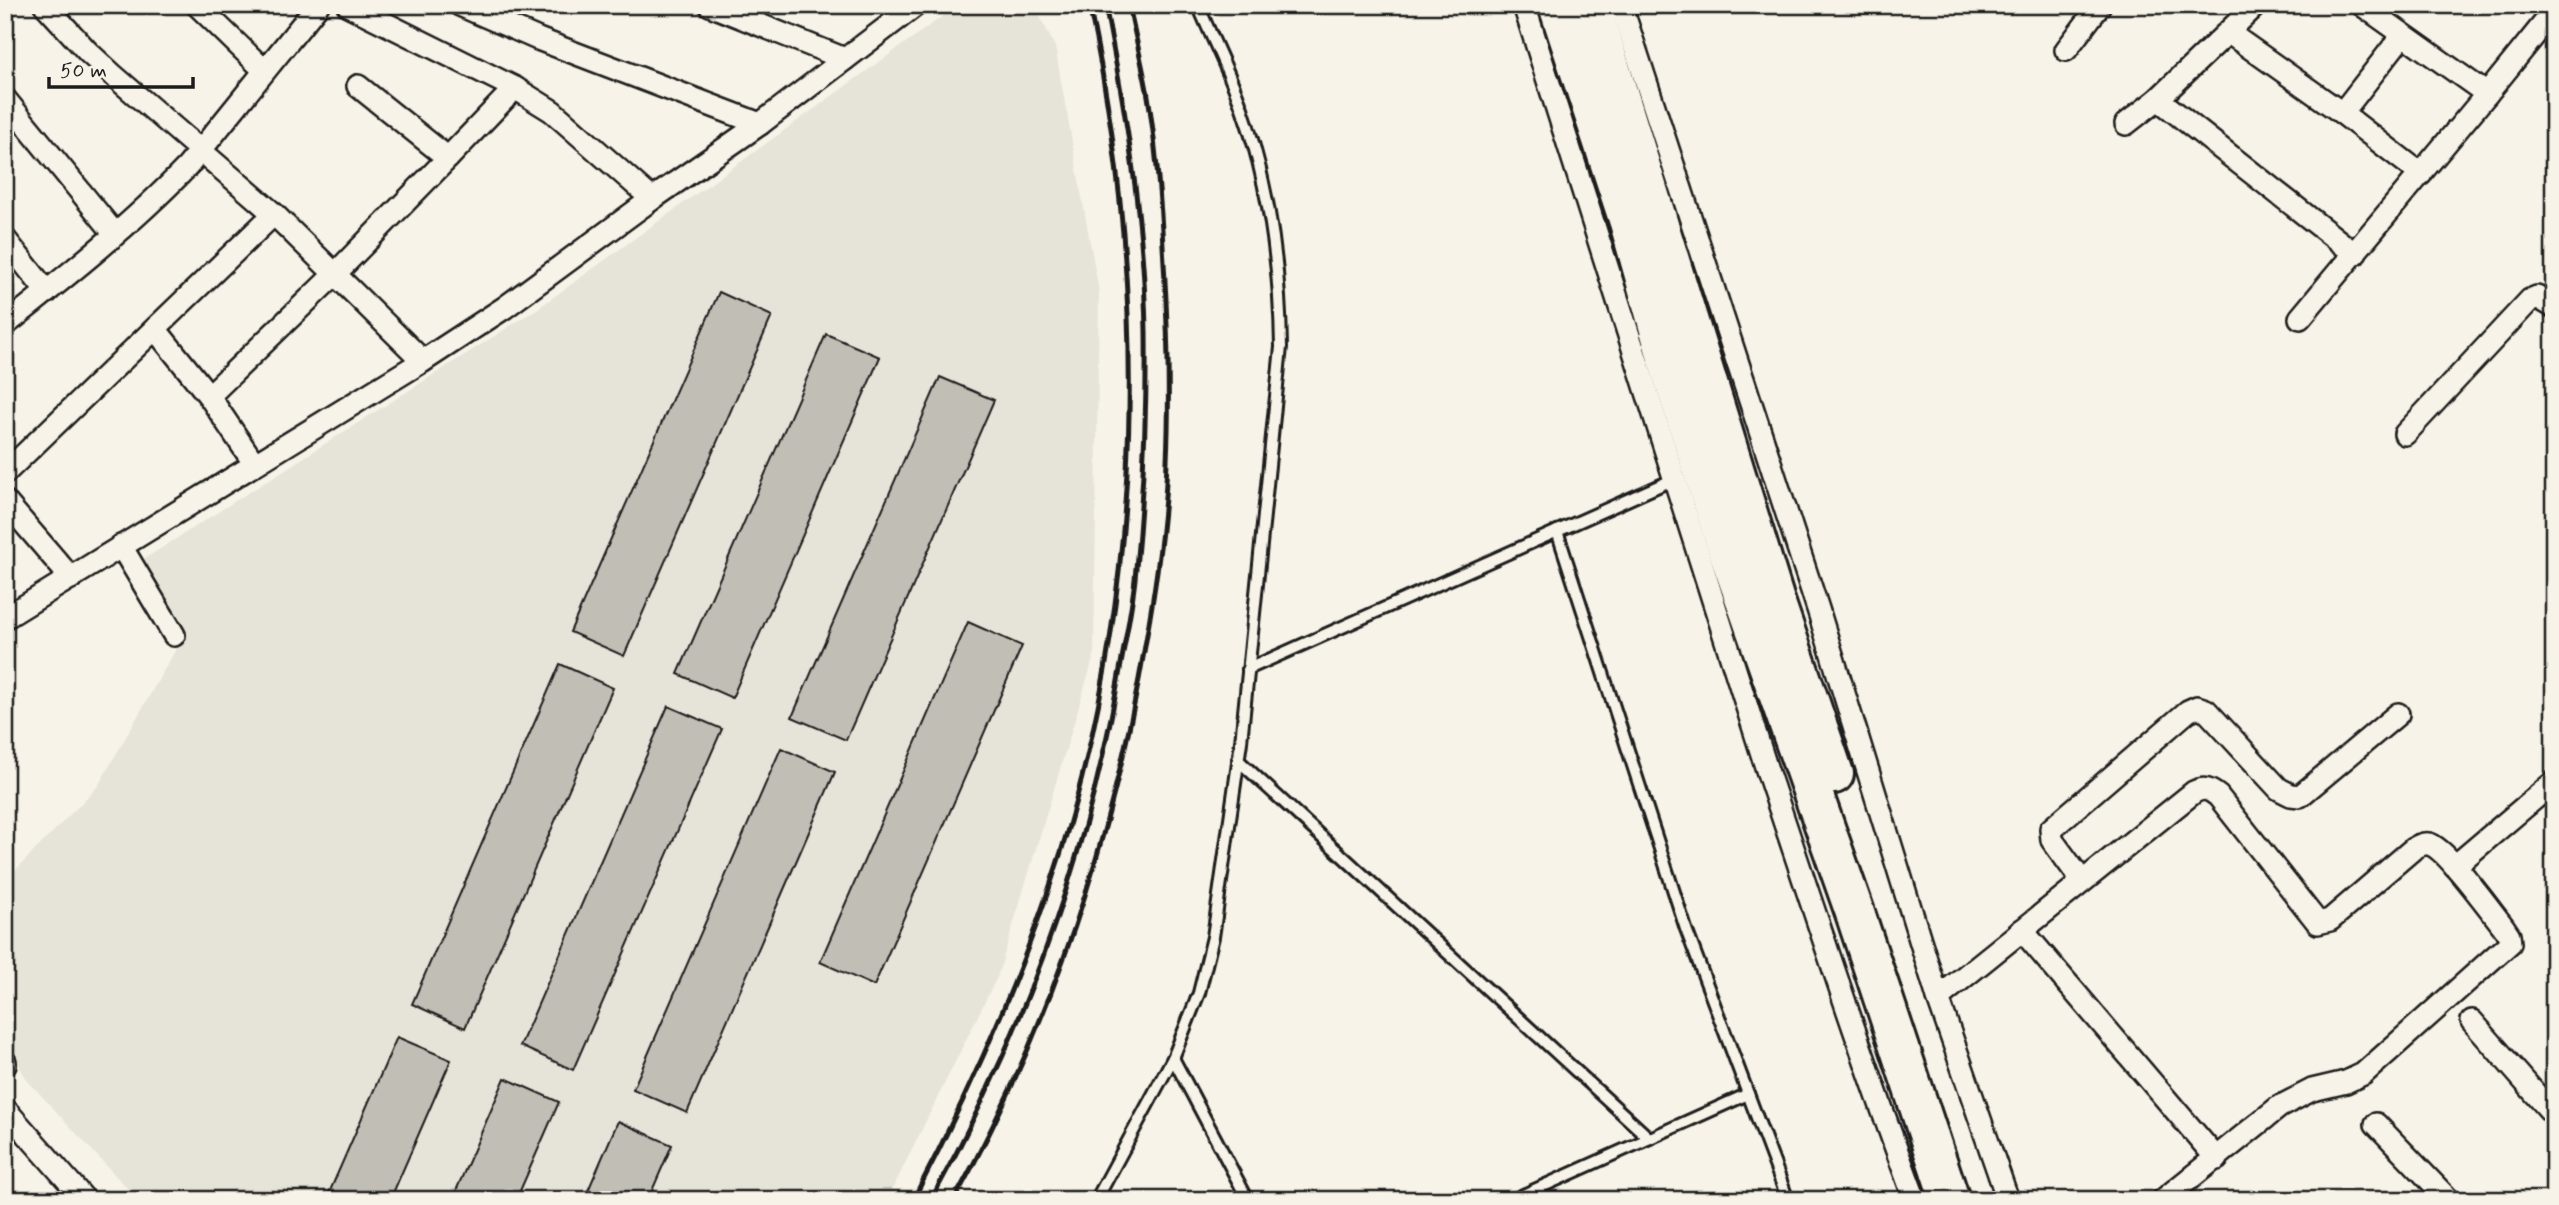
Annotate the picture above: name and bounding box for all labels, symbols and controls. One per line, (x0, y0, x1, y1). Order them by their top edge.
scale bar (49, 46, 192, 90)
text: 50 m (60, 57, 107, 85)

